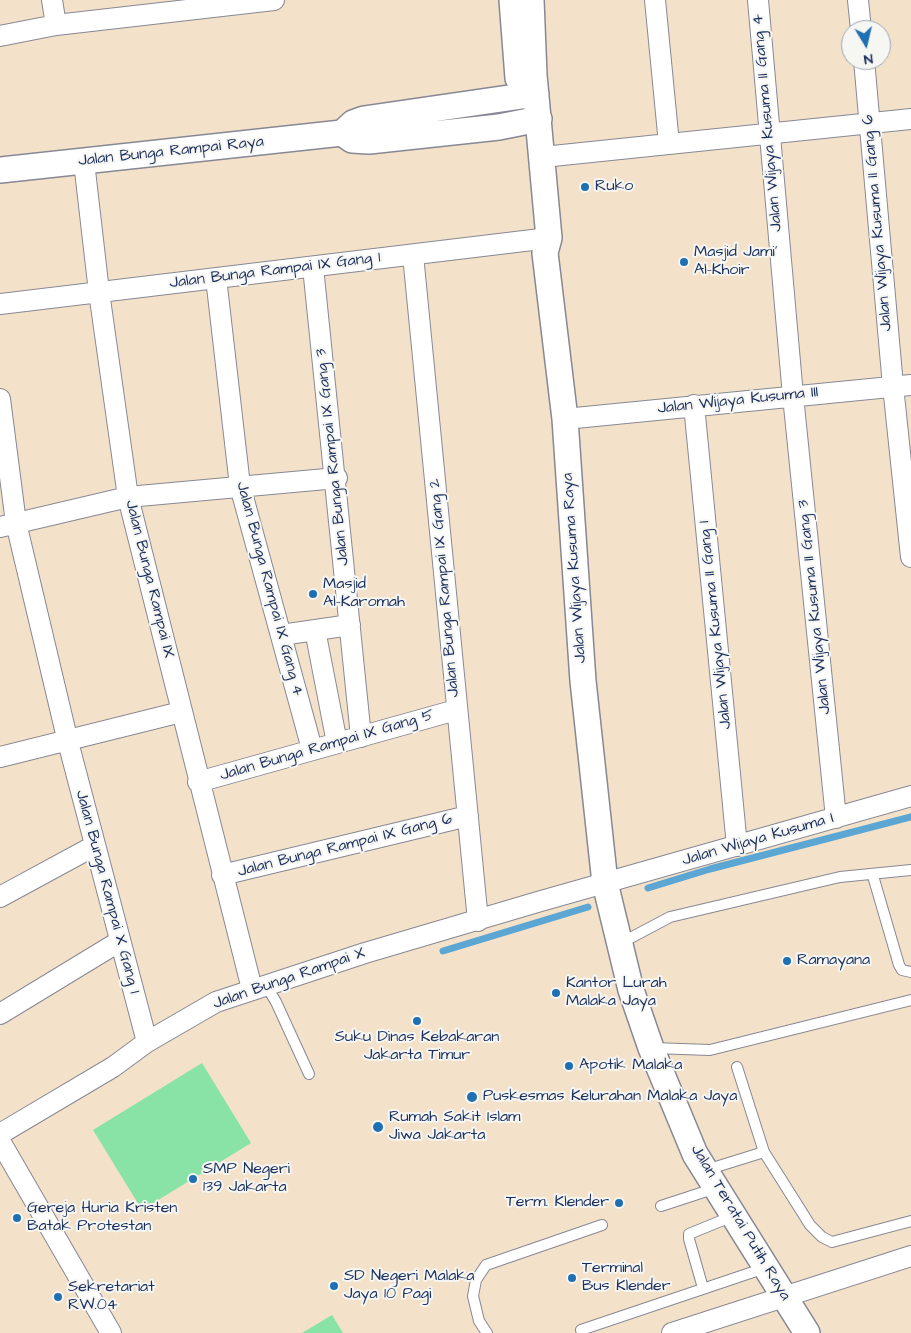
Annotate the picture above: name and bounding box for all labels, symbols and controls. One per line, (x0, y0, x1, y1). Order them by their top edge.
street label: Jalan Wijaya Kusuma II Gang 4 (749, 13, 787, 233)
north arrow (841, 20, 891, 70)
text: N (862, 48, 874, 69)
street label: Jalan Wijaya Kusuma II Gang 6 (859, 114, 897, 332)
street label: Jalan Bunga Rampai Raya (77, 133, 265, 171)
place label: Ruko (595, 177, 633, 197)
marker: Ruko (579, 181, 591, 193)
place label: Masjid Jami' Al-Khoir (694, 243, 777, 281)
street label: Jalan Bunga Rampai IX Gang 1 (169, 249, 381, 293)
marker: Masjid Jami' Al-Khoir (678, 256, 690, 268)
street label: Jalan Bunga Rampai IX Gang 3 (312, 347, 354, 567)
street label: Jalan Wijaya Kusuma III (657, 383, 819, 419)
street label: Jalan Wijaya Kusuma Raya (559, 472, 591, 664)
street label: Jalan Bunga Rampai IX Gang 2 (426, 478, 464, 698)
street label: Jalan Bunga Rampai IX Gang 4 (231, 480, 307, 698)
street label: Jalan Bunga Rampai IX (120, 498, 178, 660)
street label: Jalan Wijaya Kusuma II Gang 3 (794, 499, 836, 715)
street label: Jalan Wijaya Kusuma II Gang 1 (695, 520, 737, 730)
place label: Masjid Al-Karomah (323, 575, 405, 613)
marker: Masjid Al-Karomah (307, 588, 319, 600)
street label: Jalan Bunga Rampai IX Gang 5 (218, 706, 436, 786)
street label: Jalan Bunga Rampai X Gang 1 (71, 788, 143, 996)
street label: Jalan Wijaya Kusuma I (680, 809, 836, 871)
street label: Jalan Bunga Rampai IX Gang 6 (236, 810, 454, 882)
street label: Jalan Bunga Rampai X (210, 944, 368, 1014)
place label: Ramayana (797, 951, 870, 971)
marker: Ramayana (781, 955, 793, 967)
place label: Kantor Lurah Malaka Jaya (566, 974, 667, 1012)
marker: Kantor Lurah Malaka Jaya (550, 987, 562, 999)
marker: Suku Dinas Kebakaran Jakarta Timur (411, 1015, 423, 1027)
place label: Suku Dinas Kebakaran Jakarta Timur (335, 1028, 499, 1066)
place label: Apotik Malaka (579, 1056, 682, 1076)
marker: Apotik Malaka (563, 1060, 575, 1072)
place label: Puskesmas Kelurahan Malaka Jaya (483, 1087, 737, 1107)
marker: Puskesmas Kelurahan Malaka Jaya (465, 1090, 479, 1104)
place label: Rumah Sakit Islam Jiwa Jakarta (389, 1108, 521, 1146)
marker: Rumah Sakit Islam Jiwa Jakarta (371, 1120, 385, 1134)
street label: Jalan Teratai Putih Raya (686, 1141, 794, 1305)
place label: SMP Negeri 139 Jakarta (203, 1160, 290, 1198)
marker: SMP Negeri 139 Jakarta (187, 1173, 199, 1185)
place label: Term. Klender (506, 1193, 609, 1213)
marker: Term. Klender (613, 1197, 625, 1209)
place label: Gereja Huria Kristen Batak Protestan (27, 1199, 177, 1237)
marker: Gereja Huria Kristen Batak Protestan (11, 1212, 23, 1224)
place label: Terminal Bus Klender (582, 1259, 670, 1297)
place label: SD Negeri Malaka Jaya 10 Pagi (344, 1267, 474, 1305)
marker: Terminal Bus Klender (566, 1272, 578, 1284)
place label: Sekretariat RW.04 (68, 1278, 155, 1316)
marker: SD Negeri Malaka Jaya 10 Pagi (328, 1280, 340, 1292)
marker: Sekretariat RW.04 (52, 1291, 64, 1303)

